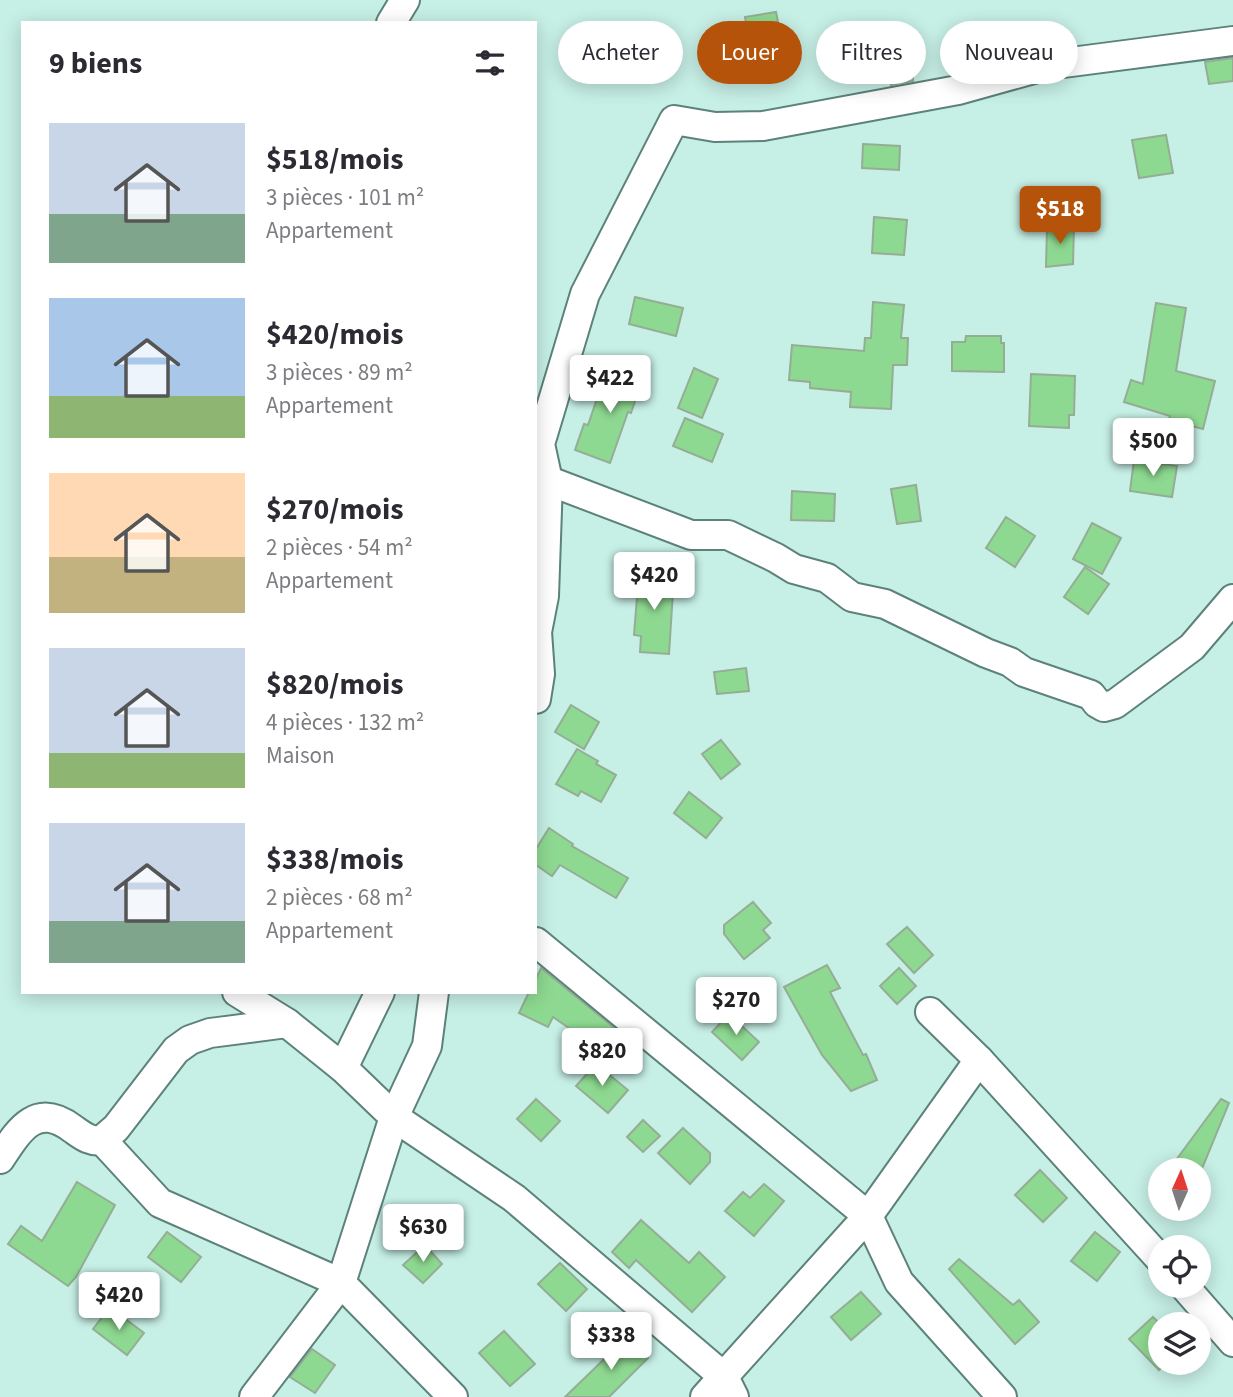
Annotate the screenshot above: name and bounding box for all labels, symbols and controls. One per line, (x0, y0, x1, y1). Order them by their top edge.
chip: Acheter (558, 21, 683, 84)
chip: Louer (697, 21, 802, 84)
chip: Filtres (816, 21, 926, 84)
chip: Nouveau (940, 21, 1078, 84)
text: 9 biens (49, 42, 142, 85)
icon: filters (471, 44, 509, 82)
text: $518/mois (266, 138, 403, 181)
icon: home (105, 151, 189, 235)
text: 3 pièces · 101 m² (266, 181, 424, 214)
pin: $518 (1019, 187, 1101, 246)
text: $518 (1036, 192, 1084, 225)
text: Appartement (266, 214, 393, 247)
text: $420/mois (266, 313, 403, 356)
icon: home (105, 326, 189, 410)
text: 3 pièces · 89 m² (266, 356, 413, 389)
pin: $422 (569, 356, 651, 415)
text: $422 (586, 361, 634, 394)
text: Appartement (266, 389, 393, 422)
pin: $500 (1112, 419, 1194, 478)
text: $500 (1129, 424, 1177, 457)
text: $270/mois (266, 488, 403, 531)
icon: home (105, 501, 189, 585)
text: 2 pièces · 54 m² (266, 531, 413, 564)
pin: $420 (613, 552, 695, 612)
text: $420 (630, 558, 678, 591)
text: Appartement (266, 564, 393, 597)
text: $820/mois (266, 663, 403, 706)
icon: home (105, 676, 189, 760)
text: 4 pièces · 132 m² (266, 706, 424, 739)
text: Maison (266, 739, 335, 772)
text: $338/mois (266, 838, 403, 881)
icon: home (105, 851, 189, 935)
text: 2 pièces · 68 m² (266, 881, 413, 914)
text: Appartement (266, 914, 393, 947)
pin: $270 (695, 978, 777, 1037)
text: $270 (712, 983, 760, 1016)
pin: $820 (561, 1028, 643, 1088)
text: $820 (578, 1034, 626, 1067)
north arrow (1148, 1158, 1211, 1222)
map controls (1148, 1158, 1211, 1375)
pin: $630 (382, 1204, 464, 1264)
text: $630 (399, 1210, 447, 1243)
button: locate (1148, 1235, 1211, 1298)
pin: $420 (78, 1272, 160, 1332)
text: $420 (95, 1278, 143, 1311)
pin: $338 (570, 1312, 652, 1372)
button: layers (1148, 1312, 1211, 1375)
text: $338 (587, 1318, 635, 1351)

